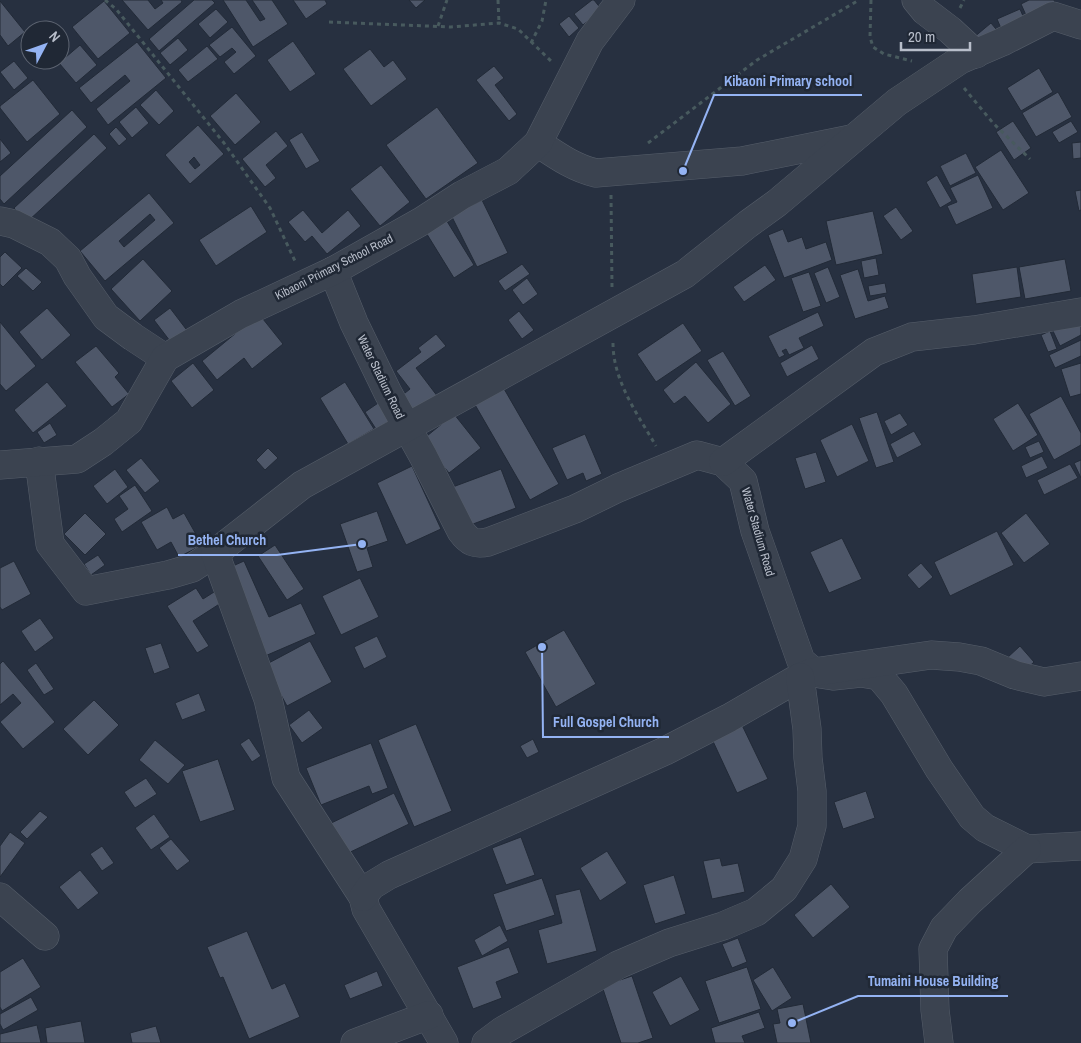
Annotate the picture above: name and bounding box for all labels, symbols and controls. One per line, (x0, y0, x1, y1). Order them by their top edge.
north arrow (20, 20, 70, 70)
scale bar (901, 20, 970, 52)
text: 20 m (908, 26, 935, 47)
text: N (45, 27, 64, 46)
callout: Kibaoni Primary school (714, 66, 862, 95)
text: Kibaoni Primary school (724, 72, 852, 90)
street label: Kibaoni Primary School Road (272, 230, 396, 304)
street label: Water Stadium Road (354, 332, 408, 422)
street label: Water Stadium Road (738, 486, 778, 578)
callout: Bethel Church (178, 526, 277, 555)
text: Bethel Church (188, 531, 266, 549)
callout: Full Gospel Church (543, 708, 669, 737)
text: Full Gospel Church (553, 713, 659, 731)
callout: Tumaini House Building (858, 967, 1008, 996)
text: Tumaini House Building (868, 972, 998, 990)

